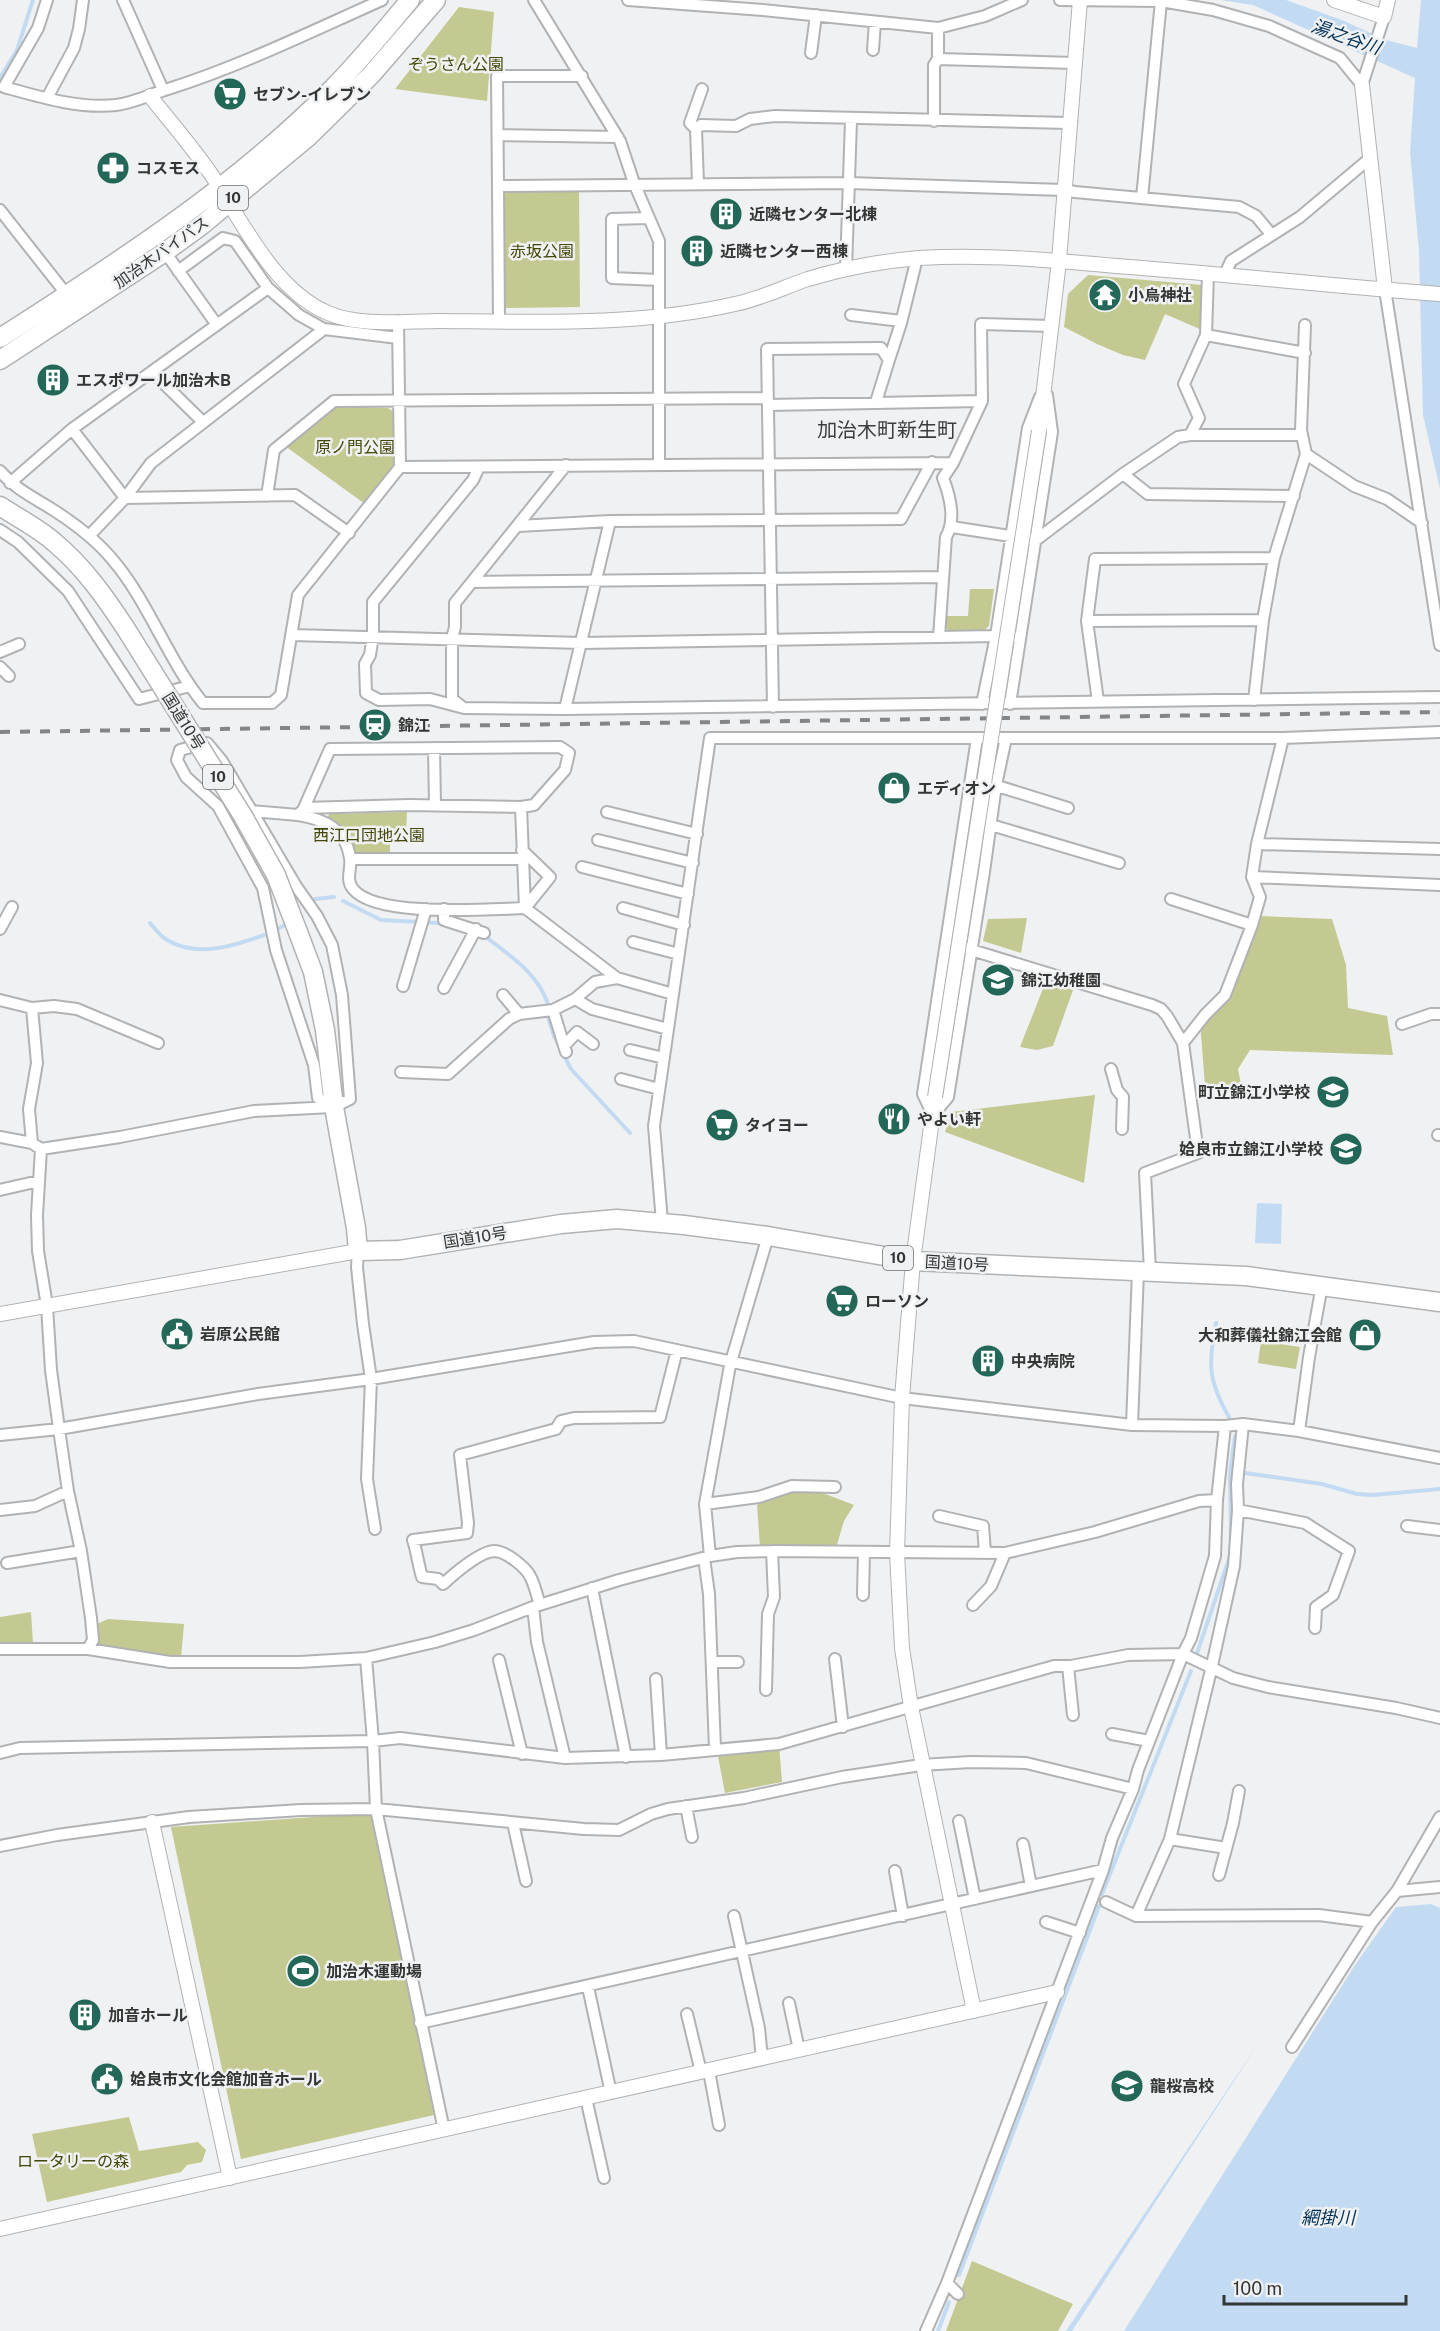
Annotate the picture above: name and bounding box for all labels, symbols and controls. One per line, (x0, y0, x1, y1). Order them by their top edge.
water label: 湯之谷川 (1309, 15, 1386, 59)
park label: ぞうさん公園 (408, 55, 504, 74)
supermarket icon: セブン-イレブン (212, 76, 248, 112)
place label: セブン-イレブン (253, 85, 371, 104)
pharmacy icon: コスモス (95, 150, 131, 186)
place label: コスモス (136, 159, 200, 178)
road number: 10 (218, 186, 248, 210)
building icon: 近隣センター北棟 (708, 196, 744, 232)
place label: 近隣センター北棟 (749, 205, 877, 224)
street label: 加治木バイパス (110, 213, 212, 292)
building icon: 近隣センター西棟 (679, 233, 715, 269)
park label: 赤坂公園 (510, 242, 574, 261)
place label: 近隣センター西棟 (720, 242, 848, 261)
temple icon: 小烏神社 (1087, 277, 1123, 313)
place label: 小烏神社 (1128, 286, 1192, 305)
building icon: エスポワール加治木B (35, 362, 71, 398)
place label: エスポワール加治木B (76, 371, 231, 390)
district label: 加治木町新生町 (817, 418, 957, 442)
park label: 原ノ門公園 (315, 438, 395, 457)
street label: 国道10号 (158, 689, 209, 754)
station icon: 錦江 (357, 707, 393, 743)
place label: 錦江 (398, 716, 430, 735)
road number: 10 (203, 765, 233, 789)
shop icon: エディオン (876, 770, 912, 806)
place label: エディオン (917, 779, 996, 798)
park label: 西江口団地公園 (313, 826, 425, 845)
school or university icon: 錦江幼稚園 (980, 962, 1016, 998)
place label: 錦江幼稚園 (1021, 971, 1101, 990)
school or university icon: 町立錦江小学校 (1315, 1074, 1351, 1110)
place label: 町立錦江小学校 (1198, 1083, 1310, 1102)
restaurant icon: やよい軒 (876, 1101, 912, 1137)
supermarket icon: タイヨー (704, 1107, 740, 1143)
place label: やよい軒 (917, 1110, 981, 1129)
place label: タイヨー (745, 1116, 809, 1135)
school or university icon: 姶良市立錦江小学校 (1328, 1131, 1364, 1167)
place label: 姶良市立錦江小学校 (1179, 1140, 1323, 1159)
street label: 国道10号 (442, 1223, 508, 1252)
road number: 10 (883, 1246, 913, 1270)
street label: 国道10号 (924, 1252, 990, 1275)
supermarket icon: ローソン (824, 1283, 860, 1319)
place label: ローソン (865, 1292, 929, 1311)
public building icon: 岩原公民館 (159, 1316, 195, 1352)
shop icon: 大和葬儀社錦江会館 (1347, 1317, 1383, 1353)
place label: 岩原公民館 (200, 1325, 280, 1344)
place label: 大和葬儀社錦江会館 (1198, 1326, 1342, 1345)
building icon: 中央病院 (970, 1343, 1006, 1379)
place label: 中央病院 (1011, 1352, 1075, 1371)
sports icon: 加治木運動場 (285, 1953, 321, 1989)
place label: 加治木運動場 (326, 1962, 422, 1981)
building icon: 加音ホール (67, 1997, 103, 2033)
place label: 加音ホール (108, 2006, 188, 2025)
public building icon: 姶良市文化会館加音ホール (89, 2061, 125, 2097)
school or university icon: 龍桜高校 (1109, 2068, 1145, 2104)
place label: 姶良市文化会館加音ホール (130, 2070, 322, 2089)
place label: 龍桜高校 (1150, 2077, 1214, 2096)
park label: ロータリーの森 (17, 2152, 129, 2171)
water label: 網掛川 (1301, 2207, 1357, 2228)
scale bar (1224, 2268, 1406, 2306)
text: 100 m (1233, 2278, 1282, 2299)

